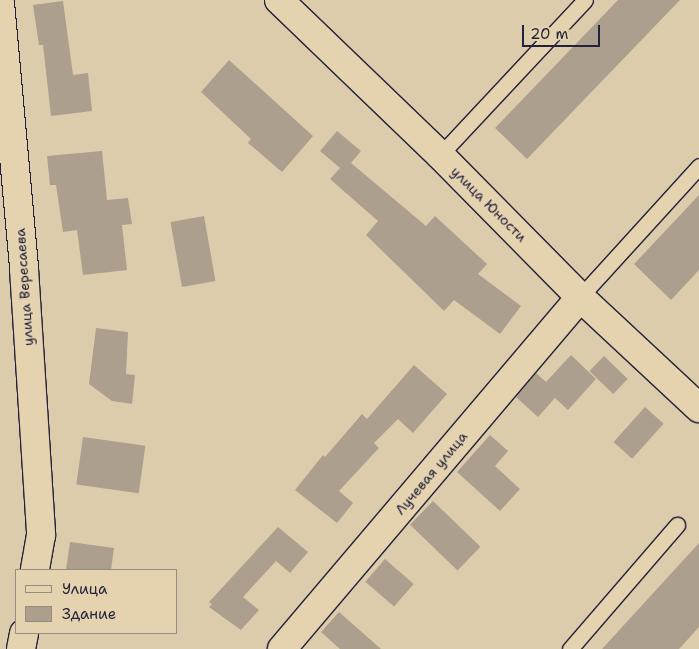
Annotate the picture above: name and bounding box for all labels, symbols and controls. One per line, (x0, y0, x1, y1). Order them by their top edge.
scale bar (524, 15, 602, 47)
text: 20 m (530, 24, 569, 44)
street label: улица Юности (448, 163, 530, 245)
street label: улица Вересаева (12, 228, 36, 346)
street label: Лучевая улица (391, 428, 471, 518)
legend (15, 569, 178, 634)
text: Улица (62, 579, 107, 599)
text: Здание (62, 604, 116, 624)

